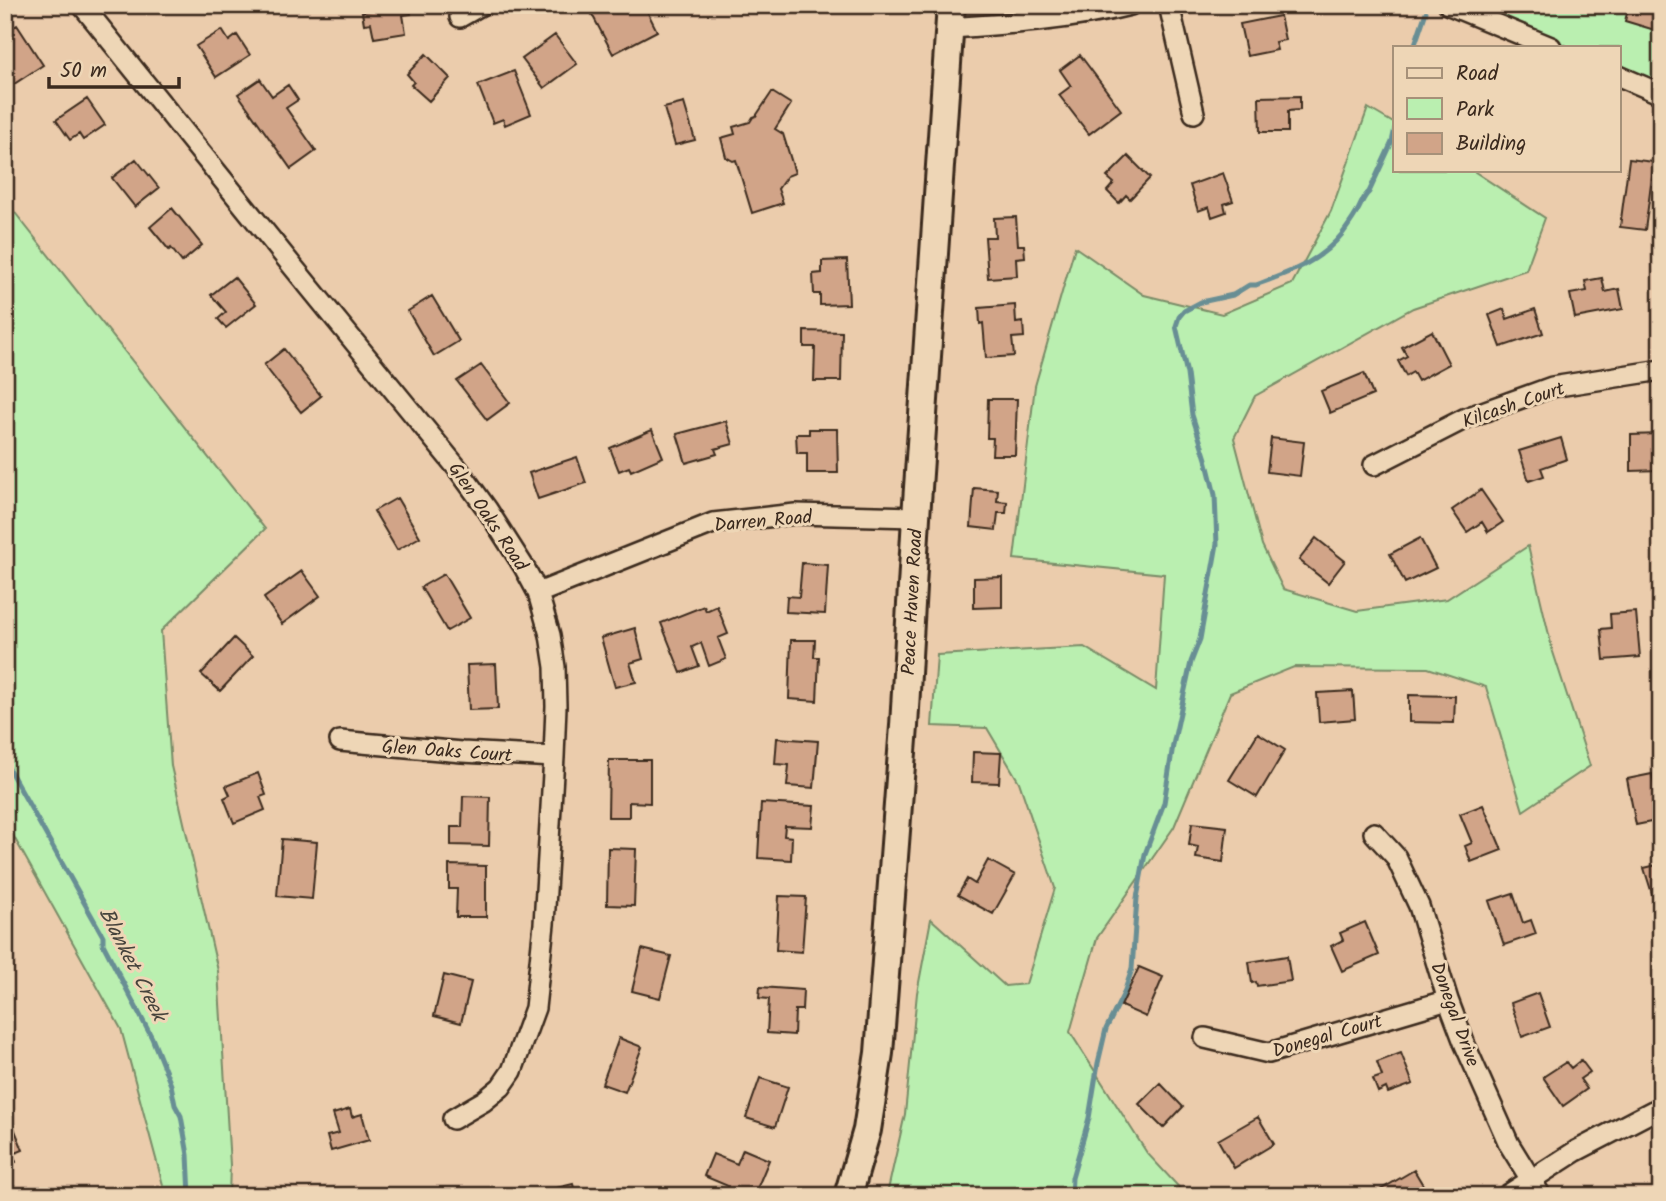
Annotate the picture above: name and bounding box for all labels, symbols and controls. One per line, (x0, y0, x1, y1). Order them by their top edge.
scale bar (49, 46, 178, 90)
legend (1393, 46, 1620, 172)
text: 50 m (60, 55, 107, 88)
text: Road (1456, 58, 1499, 91)
text: Park (1456, 94, 1494, 127)
text: Building (1456, 128, 1526, 161)
street label: Kilcash Court (1458, 374, 1569, 437)
street label: Glen Oaks Road (440, 457, 535, 578)
street label: Darren Road (713, 503, 814, 541)
street label: Peace Haven Road (894, 528, 932, 676)
street label: Glen Oaks Court (381, 732, 514, 772)
water label: Blanket Creek (89, 902, 176, 1030)
street label: Donegal Drive (1421, 958, 1487, 1072)
street label: Donegal Court (1269, 1007, 1386, 1067)

